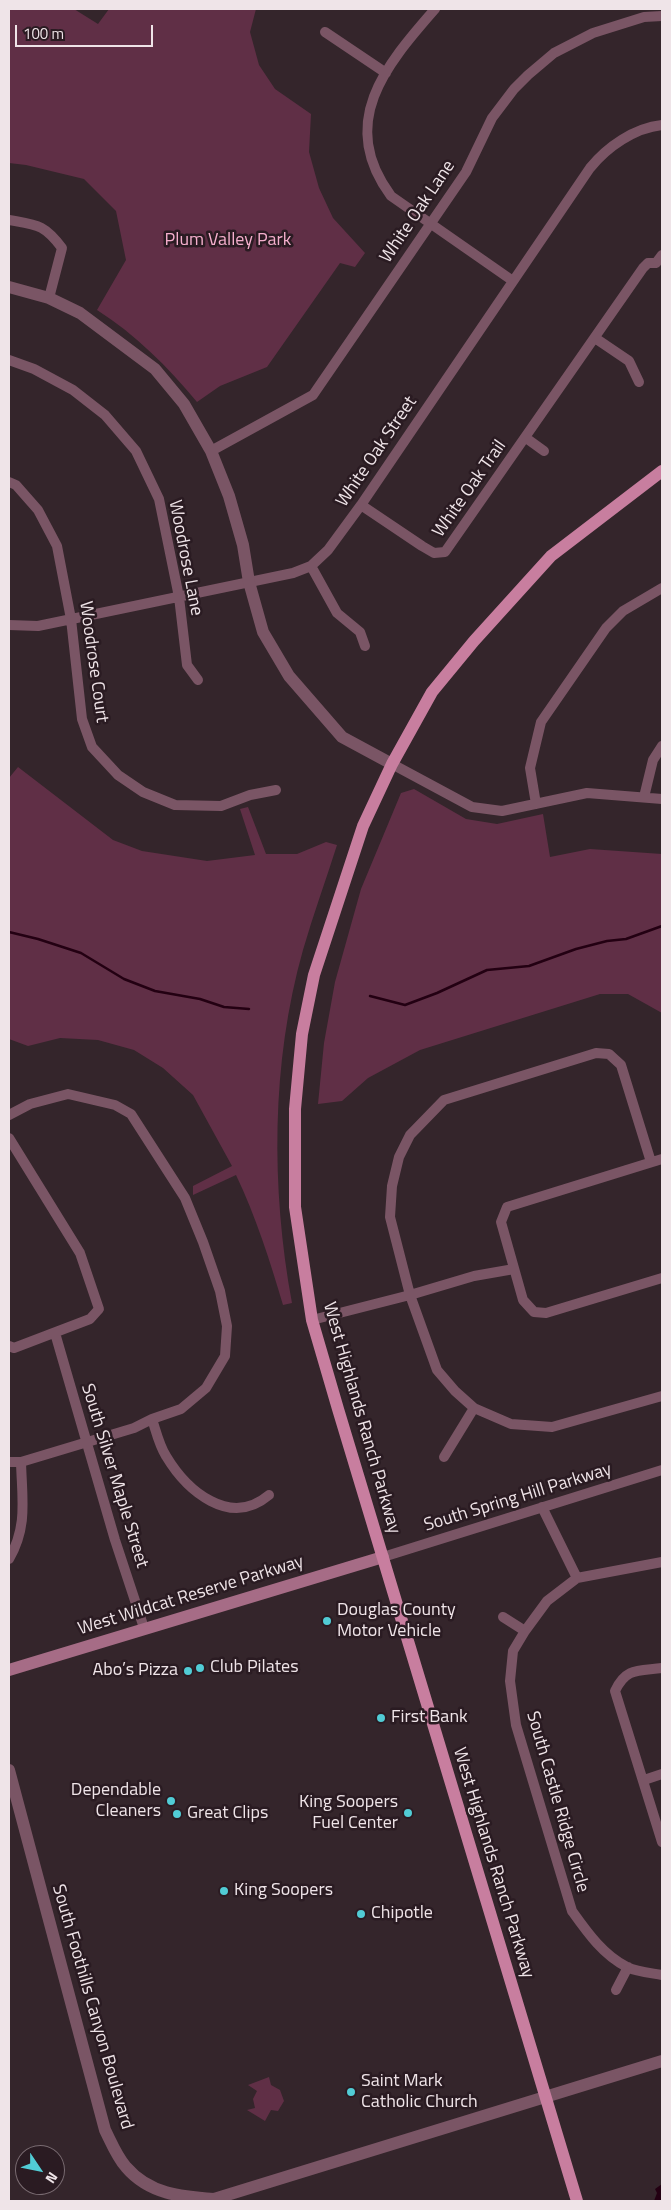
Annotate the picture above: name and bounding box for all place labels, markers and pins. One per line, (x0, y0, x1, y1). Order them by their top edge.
place label: Douglas County Motor Vehicle (337, 1600, 456, 1642)
marker: Douglas County Motor Vehicle (321, 1615, 333, 1627)
place label: Club Pilates (210, 1657, 299, 1679)
place label: Abo’s Pizza (93, 1660, 178, 1682)
marker: Club Pilates (194, 1662, 206, 1674)
marker: Abo’s Pizza (182, 1665, 194, 1677)
place label: First Bank (391, 1707, 468, 1729)
marker: First Bank (375, 1712, 387, 1724)
place label: Dependable Cleaners (71, 1780, 161, 1822)
place label: King Soopers Fuel Center (299, 1792, 398, 1835)
marker: Dependable Cleaners (165, 1795, 177, 1807)
place label: Great Clips (187, 1803, 268, 1825)
marker: King Soopers Fuel Center (402, 1807, 414, 1819)
marker: Great Clips (171, 1808, 183, 1820)
place label: King Soopers (234, 1880, 333, 1902)
marker: King Soopers (218, 1885, 230, 1897)
place label: Chipotle (371, 1903, 433, 1925)
marker: Chipotle (355, 1908, 367, 1920)
place label: Saint Mark Catholic Church (361, 2071, 478, 2114)
marker: Saint Mark Catholic Church (345, 2086, 357, 2098)

